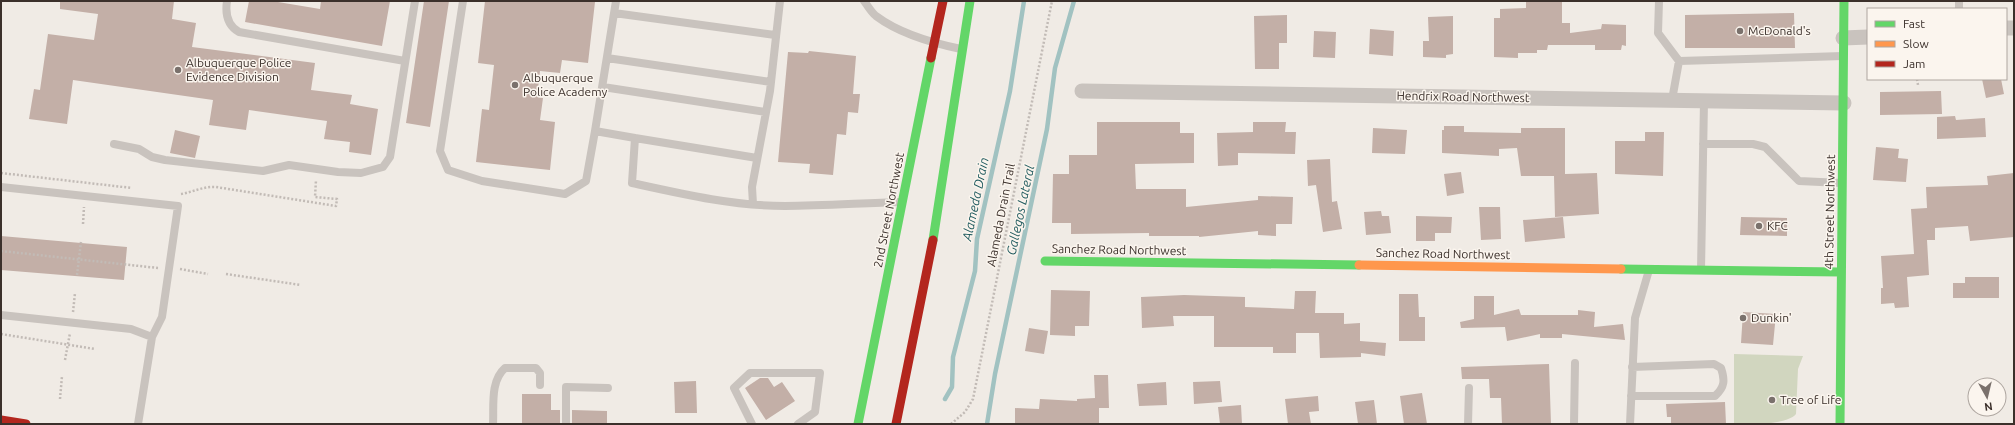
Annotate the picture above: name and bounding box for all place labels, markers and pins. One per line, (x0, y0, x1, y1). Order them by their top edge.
place label: McDonald's (1748, 24, 1811, 37)
marker: McDonald's (1735, 26, 1745, 36)
place label: Albuquerque Police Evidence Division (186, 56, 291, 83)
marker: Albuquerque Police Evidence Division (173, 65, 183, 75)
place label: Albuquerque Police Academy (523, 71, 608, 98)
marker: Albuquerque Police Academy (510, 80, 520, 90)
place label: KFC (1767, 219, 1789, 232)
marker: KFC (1754, 221, 1764, 231)
place label: Dunkin' (1751, 311, 1792, 324)
marker: Dunkin' (1738, 313, 1748, 323)
place label: Tree of Life (1780, 393, 1841, 406)
marker: Tree of Life (1767, 395, 1777, 405)

